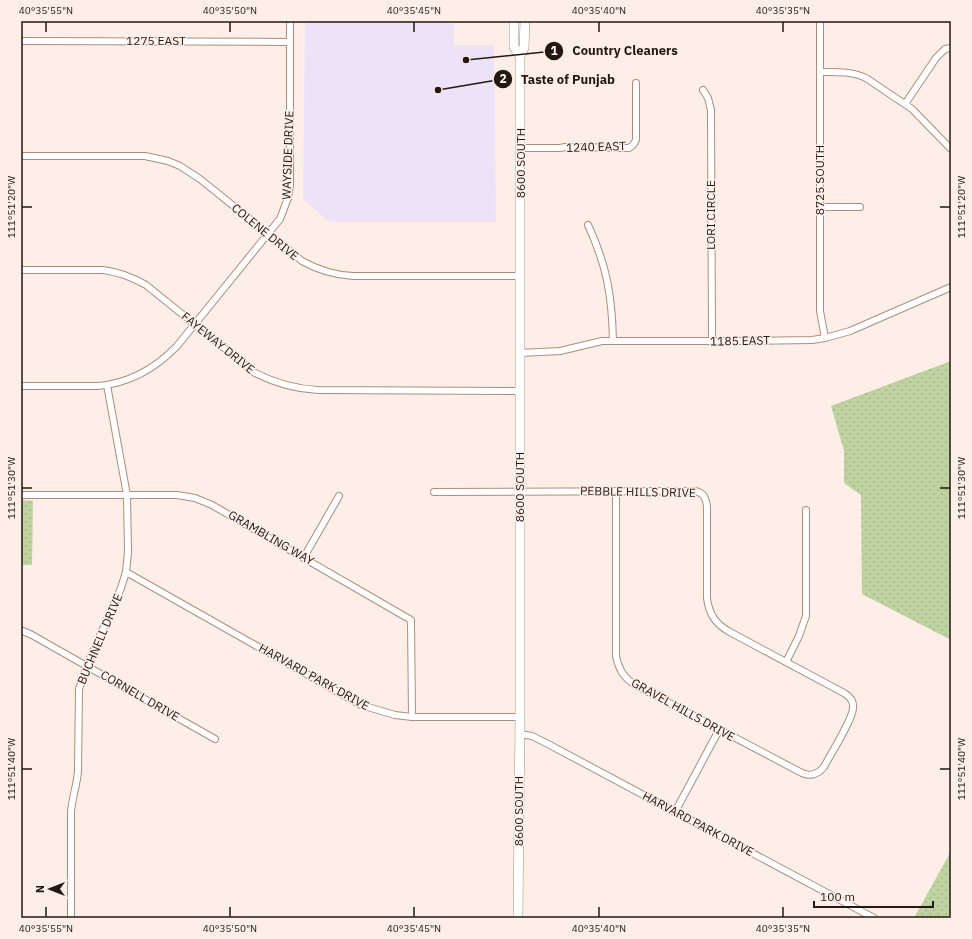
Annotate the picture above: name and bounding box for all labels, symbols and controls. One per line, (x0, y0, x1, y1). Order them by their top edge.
text: 40°35'55"N (19, 4, 73, 17)
text: 40°35'50"N (203, 4, 257, 17)
text: 40°35'45"N (387, 4, 441, 17)
text: 40°35'40"N (572, 4, 626, 17)
text: 40°35'35"N (756, 4, 810, 17)
street label: 1275 EAST (126, 33, 186, 48)
callout: Country Cleaners (544, 38, 686, 63)
text: Country Cleaners (572, 42, 678, 59)
text: 1 (550, 43, 558, 58)
callout: Taste of Punjab (493, 67, 623, 92)
text: 2 (499, 71, 507, 86)
text: Taste of Punjab (521, 71, 615, 88)
street label: WAYSIDE DRIVE (278, 110, 297, 200)
street label: 8600 SOUTH (513, 128, 528, 198)
street label: 1240 EAST (566, 138, 626, 155)
street label: 8725 SOUTH (812, 145, 827, 215)
text: 111°51'20"W (5, 176, 18, 238)
text: 111°51'20"W (955, 176, 968, 238)
street label: LORI CIRCLE (703, 180, 718, 250)
street label: COLENE DRIVE (229, 200, 302, 263)
street label: FAYEWAY DRIVE (179, 309, 258, 377)
street label: 1185 EAST (710, 332, 770, 349)
street label: 8600 SOUTH (512, 452, 527, 522)
text: 111°51'30"W (5, 457, 18, 519)
text: 111°51'30"W (955, 457, 968, 519)
street label: PEBBLE HILLS DRIVE (580, 483, 696, 500)
street label: GRAMBLING WAY (226, 507, 317, 568)
street label: BUCHNELL DRIVE (74, 591, 125, 686)
street label: HARVARD PARK DRIVE (256, 640, 372, 713)
street label: CORNELL DRIVE (98, 667, 182, 724)
street label: GRAVEL HILLS DRIVE (629, 675, 738, 744)
text: 111°51'40"W (5, 738, 18, 800)
text: 111°51'40"W (955, 738, 968, 800)
street label: 8600 SOUTH (511, 776, 526, 846)
street label: HARVARD PARK DRIVE (640, 788, 757, 859)
north arrow (30, 869, 70, 909)
scale bar (814, 883, 933, 909)
text: N (33, 885, 47, 893)
text: 100 m (820, 889, 855, 904)
text: 40°35'55"N (19, 922, 73, 935)
text: 40°35'50"N (203, 922, 257, 935)
text: 40°35'45"N (387, 922, 441, 935)
text: 40°35'40"N (572, 922, 626, 935)
text: 40°35'35"N (756, 922, 810, 935)

